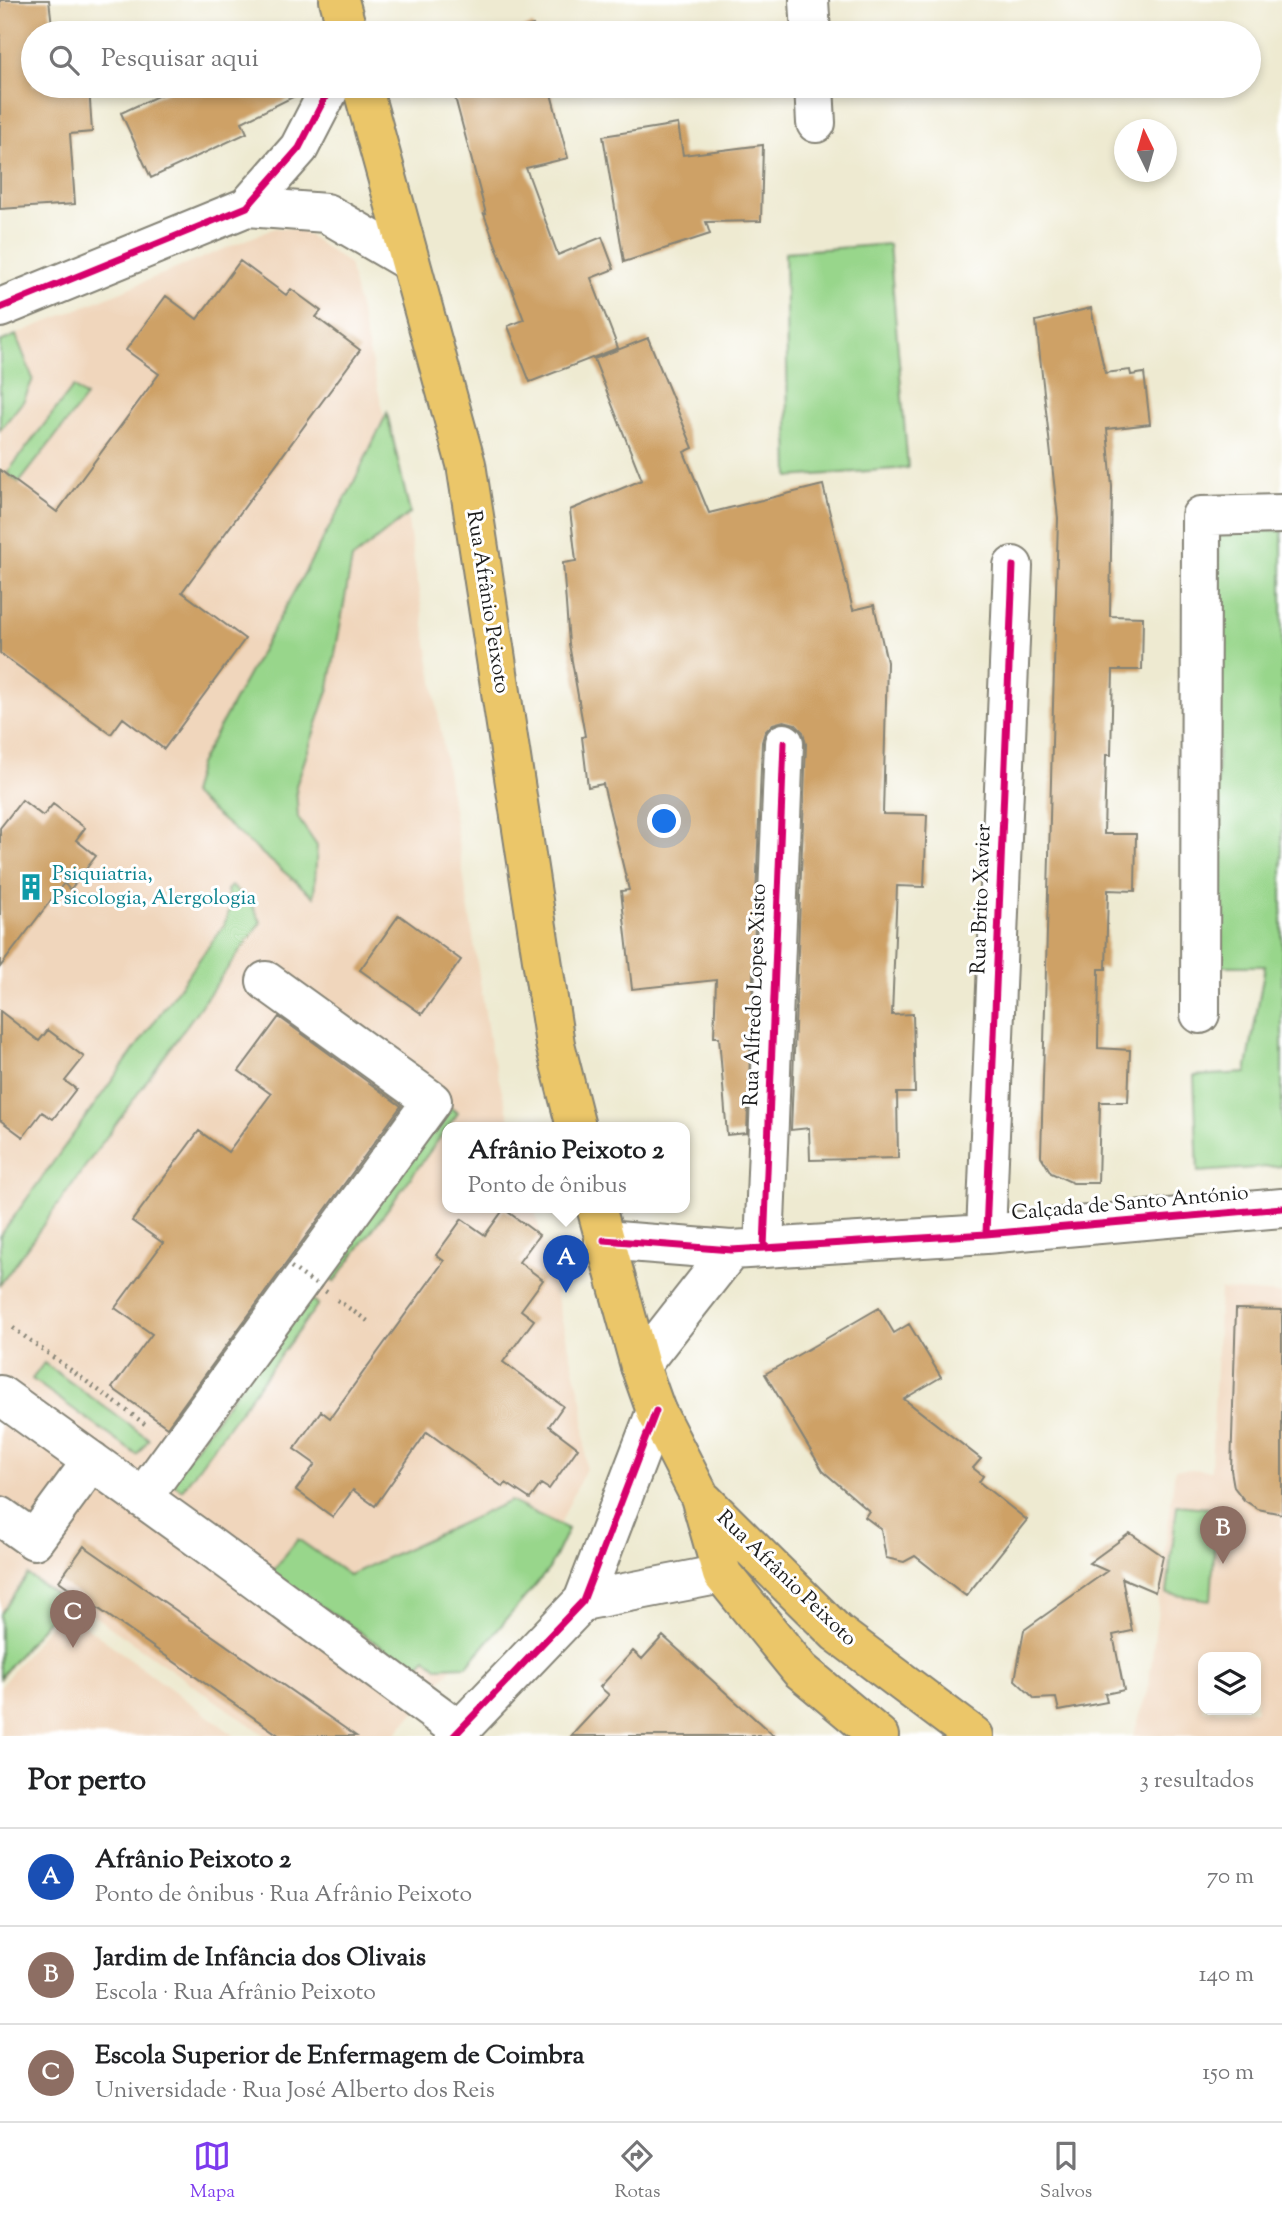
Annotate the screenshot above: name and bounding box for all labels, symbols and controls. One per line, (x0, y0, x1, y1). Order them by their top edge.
search box (21, 21, 1261, 98)
icon: search (45, 41, 83, 79)
text: Pesquisar aqui (101, 41, 259, 78)
north arrow (1114, 119, 1177, 182)
street label: Rua Afrânio Peixoto (458, 508, 516, 696)
your location (647, 804, 681, 838)
street label: Rua Brito Xavier (964, 823, 1000, 975)
place label: Psiquiatria, Psicologia, Alergologia (52, 860, 257, 914)
building icon: Psiquiatria, Psicologia, Alergologia (16, 872, 46, 902)
street label: Rua Alfredo Lopes Xisto (737, 883, 775, 1107)
popup (442, 1122, 690, 1213)
text: Afrânio Peixoto 2 (468, 1133, 664, 1170)
text: Ponto de ônibus (468, 1170, 627, 1203)
street label: Calçada de Santo António (1010, 1179, 1250, 1229)
pin: A (543, 1235, 589, 1293)
street label: Rua Afrânio Peixoto (709, 1504, 863, 1654)
pin: B (1200, 1506, 1246, 1564)
pin: C (50, 1590, 96, 1648)
map controls (1198, 1652, 1261, 1715)
button: layers (1198, 1652, 1261, 1715)
text: Por perto (28, 1760, 146, 1803)
text: 3 resultados (1139, 1765, 1254, 1798)
text: Afrânio Peixoto 2 (95, 1842, 291, 1879)
text: A (42, 1861, 60, 1894)
text: 70 m (1207, 1861, 1254, 1894)
text: Ponto de ônibus · Rua Afrânio Peixoto (95, 1879, 472, 1912)
text: Jardim de Infância dos Olivais (95, 1940, 426, 1977)
text: B (44, 1959, 58, 1992)
text: 140 m (1199, 1959, 1254, 1992)
text: Escola · Rua Afrânio Peixoto (95, 1977, 376, 2010)
text: Escola Superior de Enfermagem de Coimbra (95, 2038, 585, 2075)
text: C (42, 2057, 60, 2090)
text: 150 m (1202, 2057, 1254, 2090)
text: Universidade · Rua José Alberto dos Reis (95, 2075, 495, 2108)
tab: Mapa (190, 2137, 235, 2206)
tab: Rotas (614, 2137, 661, 2206)
tab: Salvos (1040, 2137, 1092, 2206)

